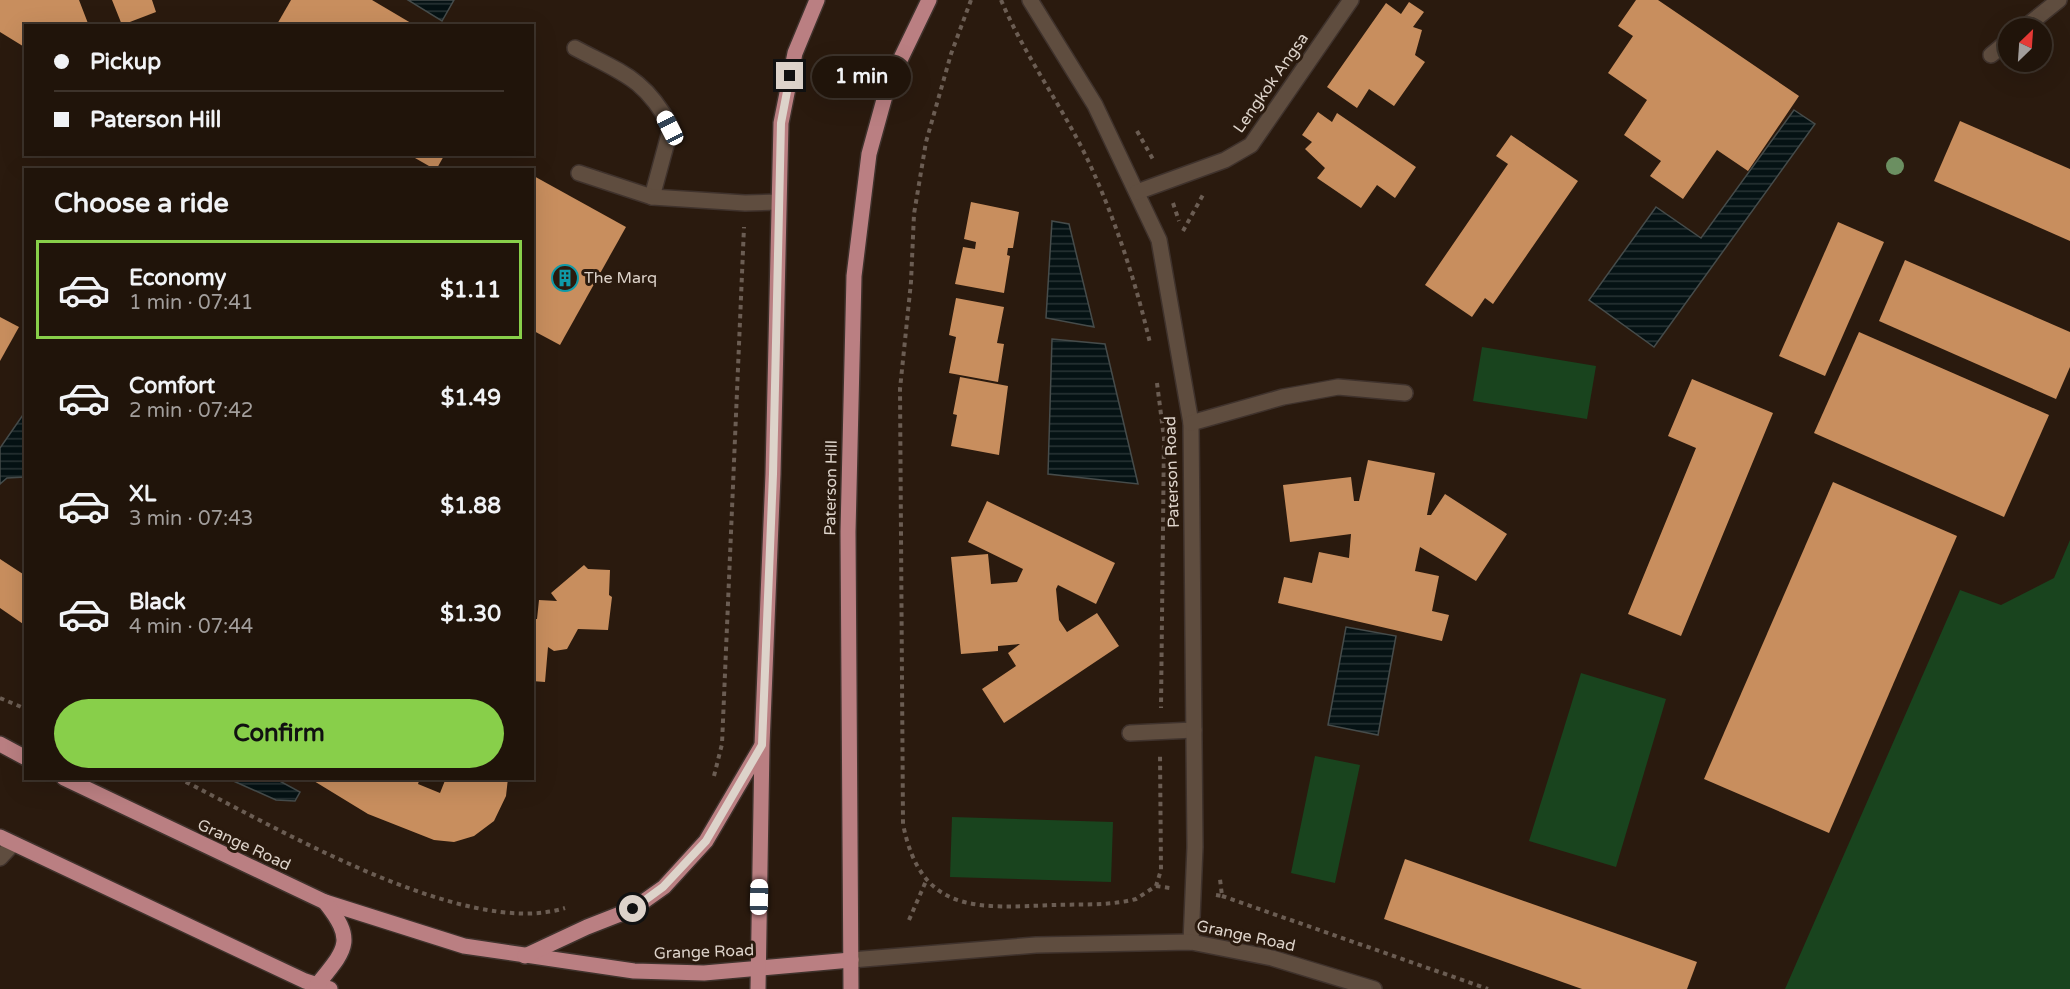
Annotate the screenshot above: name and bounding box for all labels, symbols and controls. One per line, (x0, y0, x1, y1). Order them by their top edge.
north arrow (1998, 18, 2052, 72)
map controls (1998, 18, 2052, 72)
street label: Lengkok Angsa (1229, 29, 1313, 137)
text: Pickup (90, 49, 161, 75)
callout: 1 min (811, 55, 910, 97)
route end (776, 62, 803, 89)
text: 1 min (835, 65, 888, 89)
text: Paterson Hill (90, 107, 221, 133)
car (654, 108, 686, 148)
text: Choose a ride (54, 187, 229, 220)
icon: car (57, 263, 111, 317)
building icon: The Marq (550, 263, 580, 293)
text: Economy (129, 265, 226, 291)
place label: The Marq (584, 268, 657, 288)
text: $1.11 (440, 277, 501, 303)
text: 1 min · 07:41 (129, 291, 253, 315)
icon: car (57, 371, 111, 425)
text: Comfort (129, 373, 215, 399)
text: $1.49 (441, 385, 501, 411)
text: 2 min · 07:42 (129, 399, 253, 423)
street label: Paterson Road (1160, 416, 1184, 528)
street label: Paterson Hill (820, 440, 842, 536)
icon: car (57, 479, 111, 533)
text: XL (129, 481, 156, 507)
text: $1.88 (440, 493, 501, 519)
text: 3 min · 07:43 (129, 507, 253, 531)
icon: car (57, 587, 111, 641)
text: Black (129, 589, 186, 615)
text: $1.30 (440, 601, 501, 627)
text: 4 min · 07:44 (129, 615, 253, 639)
button: Confirm (54, 699, 504, 768)
street label: Grange Road (194, 815, 294, 875)
car (750, 879, 768, 915)
route start (619, 895, 646, 922)
street label: Grange Road (1195, 916, 1297, 956)
street label: Grange Road (653, 940, 755, 964)

